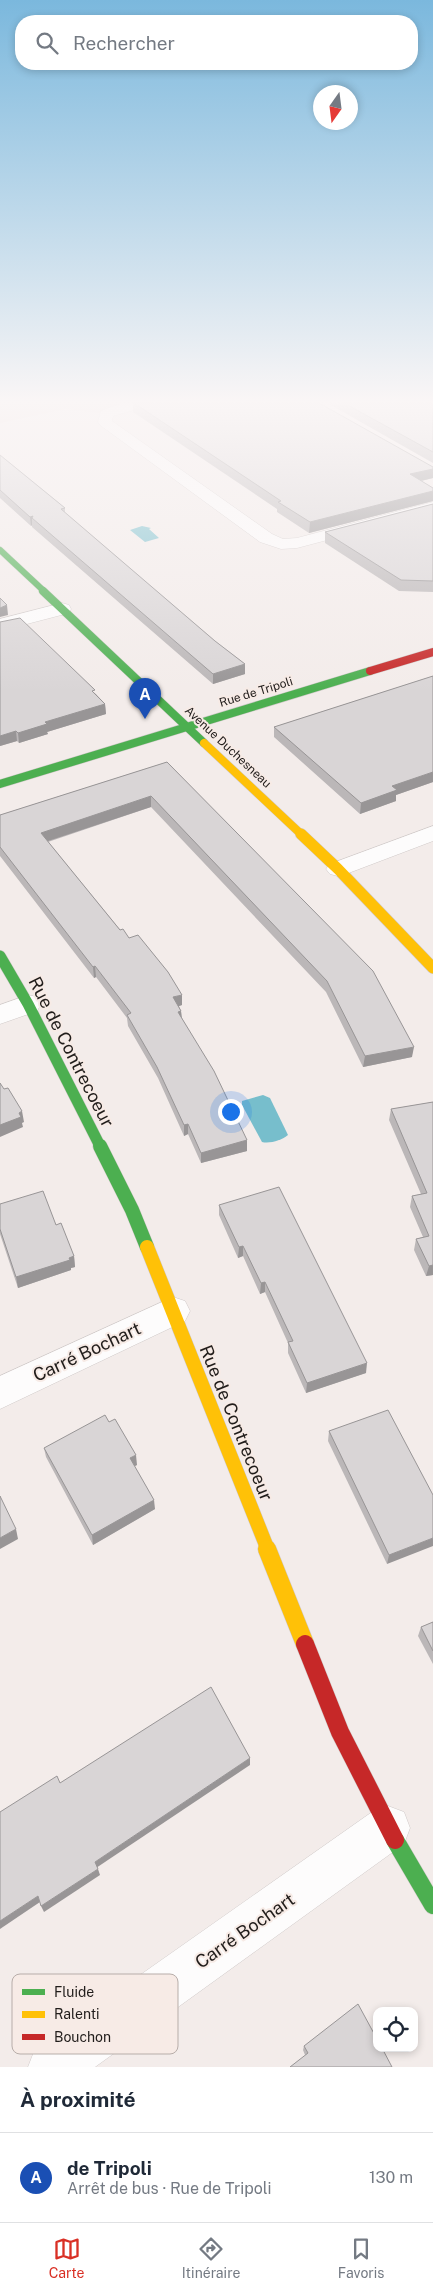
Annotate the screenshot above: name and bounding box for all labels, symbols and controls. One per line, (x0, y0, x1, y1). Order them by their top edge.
search box (15, 15, 418, 70)
icon: search (33, 29, 61, 57)
text: Rechercher (73, 32, 175, 54)
north arrow (313, 85, 358, 130)
street label: Rue de Tripoli (218, 674, 295, 710)
pin: A (129, 678, 161, 719)
street label: Avenue Duchesneau (182, 703, 274, 791)
street label: Rue de Contrecoeur (24, 973, 119, 1131)
your location (218, 1099, 244, 1125)
street label: Carré Bochart (29, 1317, 144, 1386)
street label: Rue de Contrecoeur (196, 1342, 277, 1504)
street label: Carré Bochart (191, 1889, 299, 1973)
legend (12, 1974, 178, 2054)
text: Fluide (54, 1984, 94, 2000)
text: Ralenti (54, 2006, 100, 2022)
map controls (373, 2007, 418, 2052)
button: locate (373, 2007, 418, 2052)
text: Bouchon (54, 2029, 111, 2045)
text: À proximité (20, 2087, 136, 2112)
text: de Tripoli (67, 2157, 152, 2179)
text: A (30, 2168, 42, 2187)
text: 130 m (369, 2168, 413, 2187)
text: Arrêt de bus · Rue de Tripoli (67, 2179, 272, 2198)
tab: Carte (49, 2235, 84, 2281)
tab: Itinéraire (182, 2235, 240, 2281)
tab: Favoris (338, 2235, 384, 2281)

